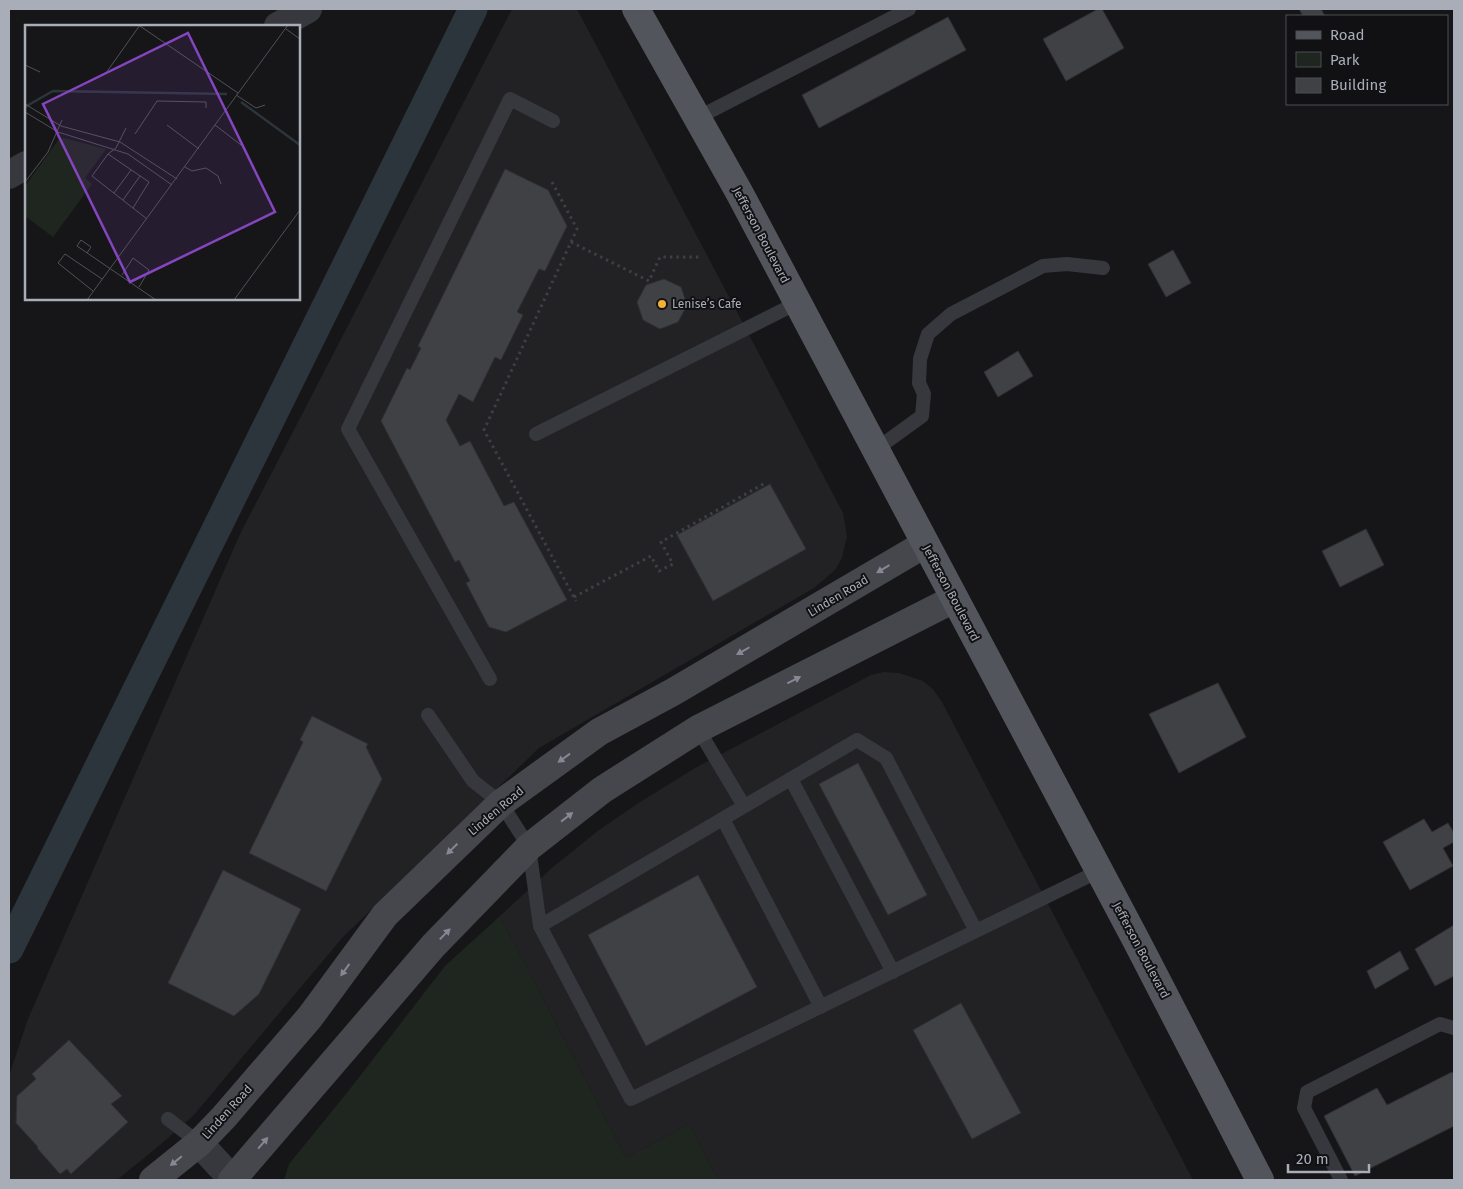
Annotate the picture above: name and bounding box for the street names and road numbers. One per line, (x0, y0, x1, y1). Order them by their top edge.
street label: Jefferson Boulevard (730, 185, 792, 285)
street label: Jefferson Boulevard (920, 543, 982, 643)
street label: Linden Road (805, 572, 871, 620)
street label: Linden Road (465, 784, 527, 838)
street label: Jefferson Boulevard (1110, 900, 1172, 1000)
street label: Linden Road (199, 1082, 255, 1142)

